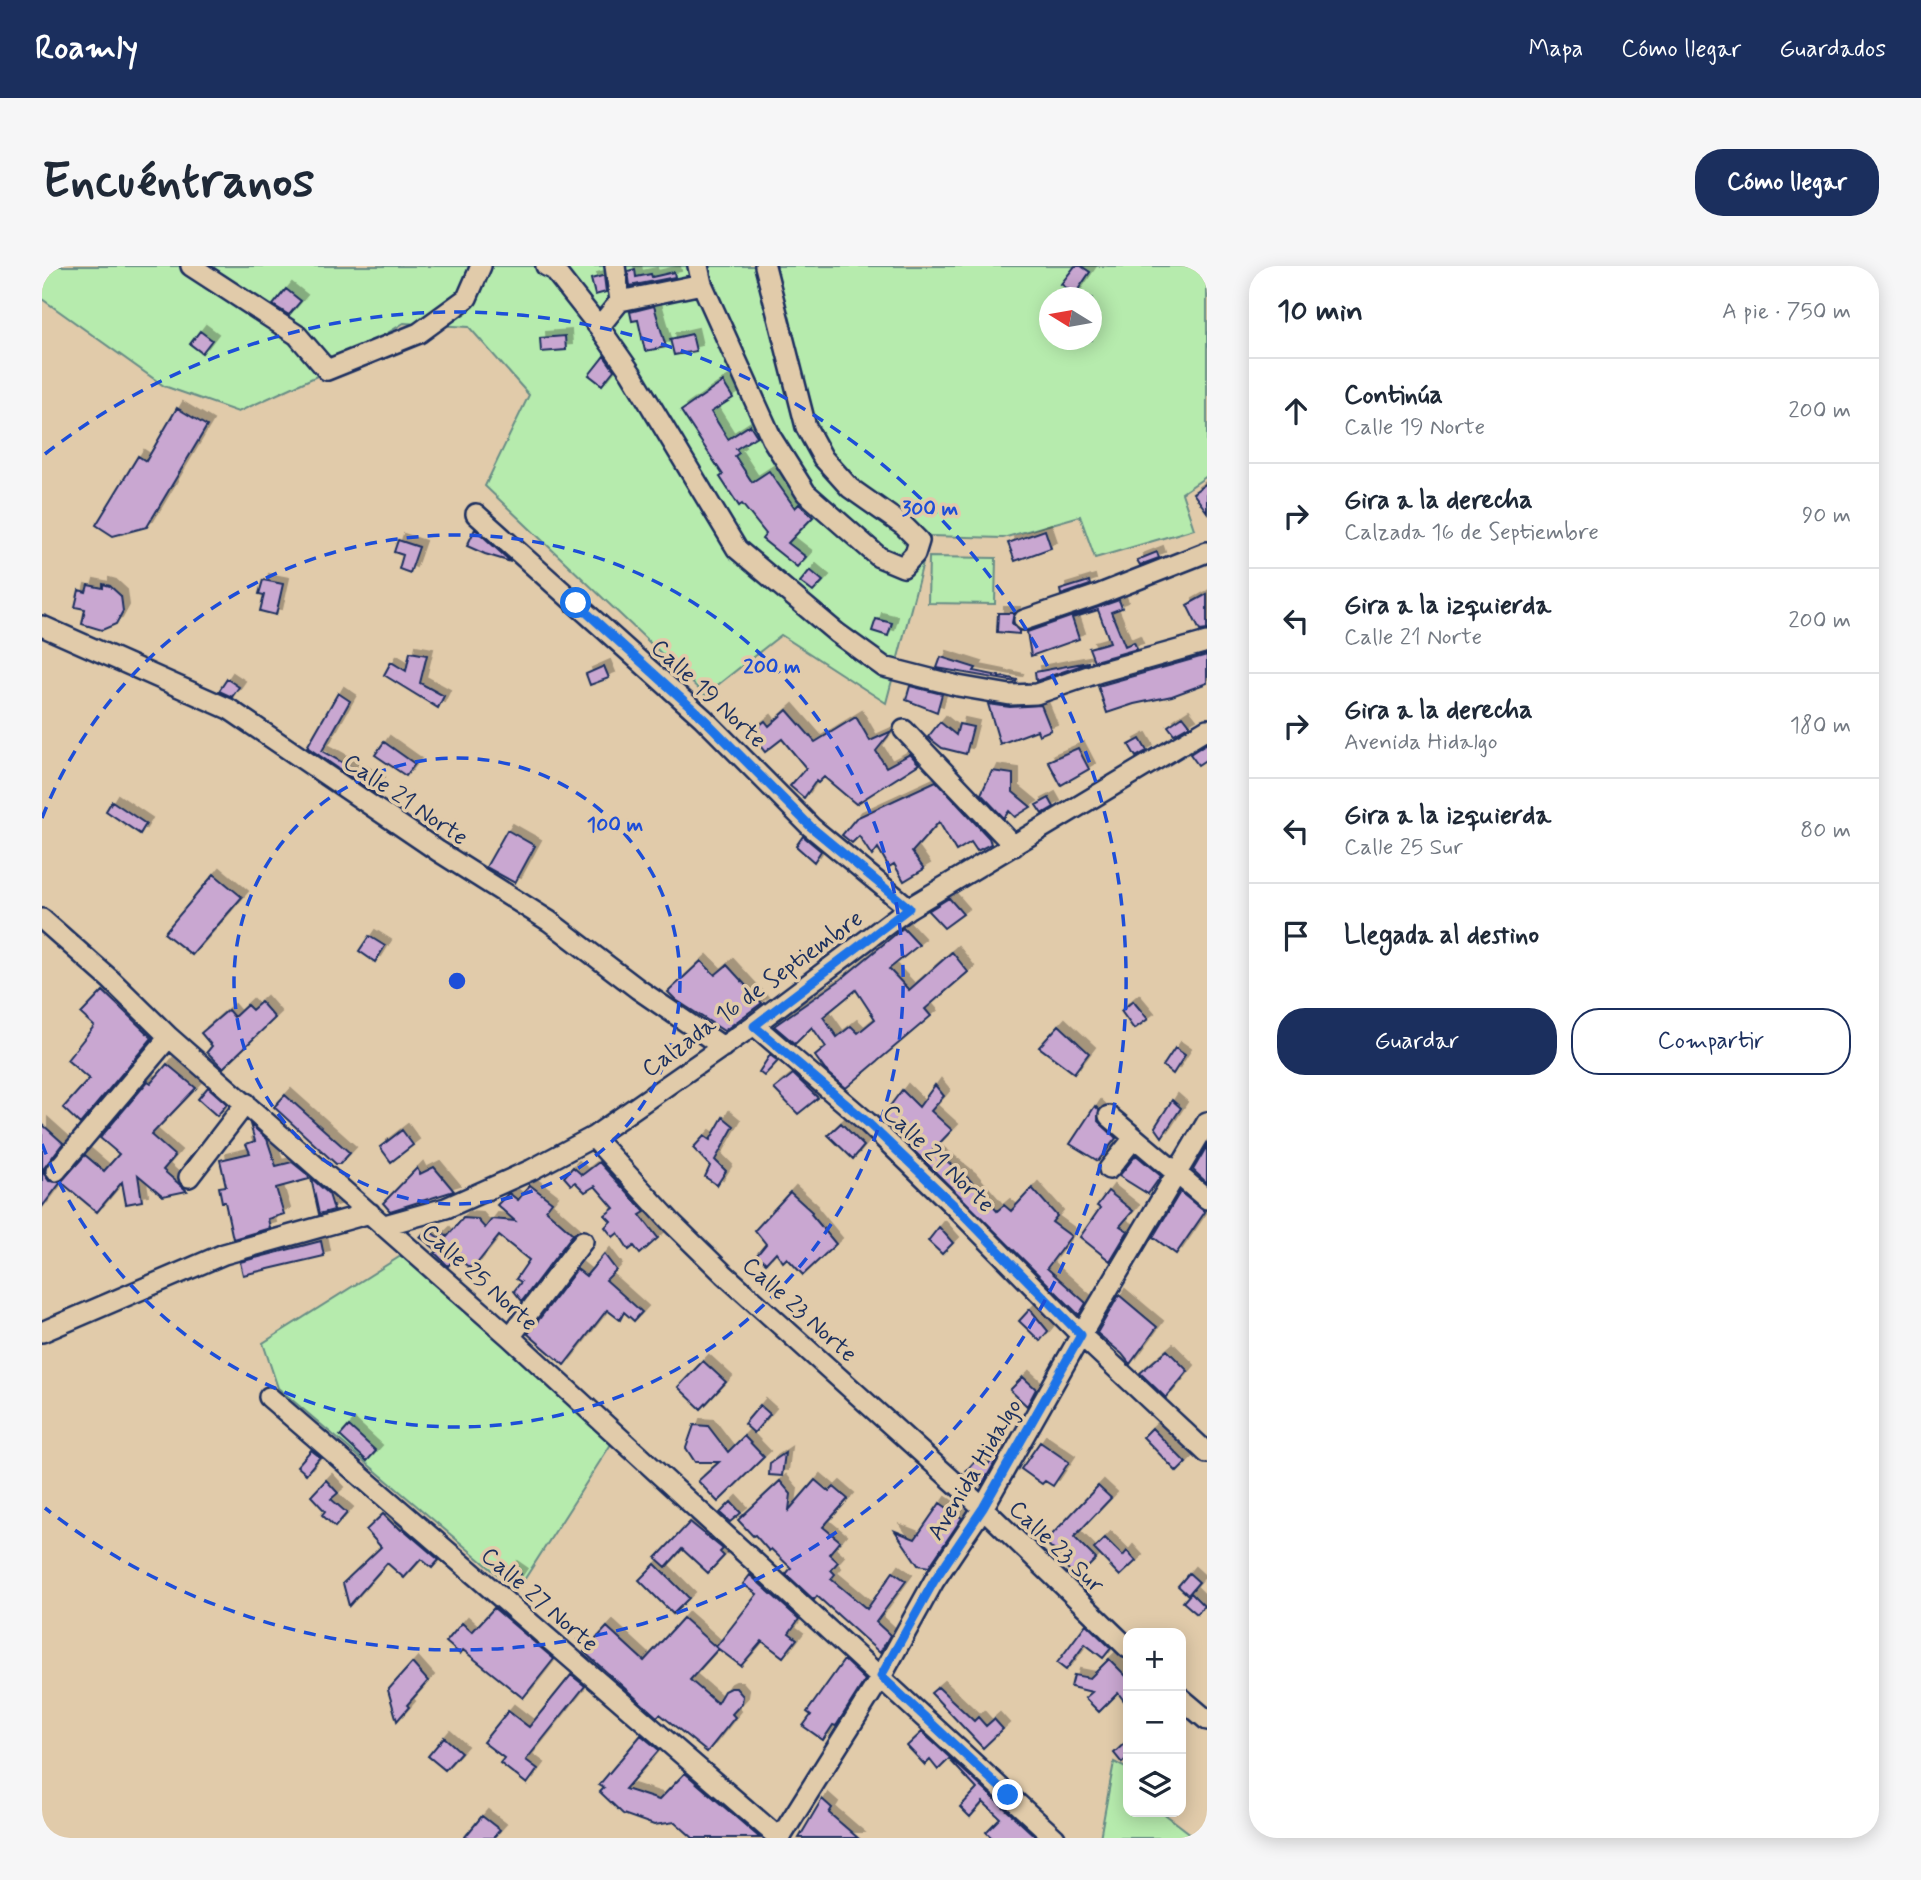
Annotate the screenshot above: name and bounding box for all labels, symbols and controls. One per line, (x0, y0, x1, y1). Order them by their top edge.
text: Roamly (35, 27, 138, 71)
text: Mapa (1528, 34, 1583, 65)
text: Cómo llegar (1621, 34, 1741, 65)
text: Guardados (1779, 34, 1886, 65)
button: Cómo llegar (1695, 149, 1879, 216)
text: Encuéntranos (42, 150, 314, 215)
north arrow (1039, 287, 1102, 350)
text: 10 min (1277, 292, 1363, 331)
text: A pie · 750 m (1722, 297, 1851, 327)
text: Continúa (1344, 379, 1443, 413)
icon: ahead (1277, 392, 1315, 430)
text: 200 m (1788, 396, 1851, 426)
text: Calle 19 Norte (1344, 413, 1485, 443)
text: Gira a la derecha (1344, 484, 1533, 518)
text: 300 m (902, 495, 959, 523)
icon: right (1277, 497, 1315, 535)
text: 90 m (1802, 501, 1851, 531)
text: Calzada 16 de Septiembre (1344, 518, 1599, 548)
route start (560, 587, 591, 618)
text: Gira a la izquierda (1344, 589, 1551, 623)
icon: left (1277, 602, 1315, 640)
text: 200 m (1788, 606, 1851, 636)
text: Calle 21 Norte (1344, 623, 1482, 653)
street label: Calle 19 Norte (644, 633, 772, 756)
text: 200 m (743, 653, 801, 681)
text: Gira a la derecha (1344, 694, 1533, 728)
icon: right (1277, 707, 1315, 745)
text: 180 m (1790, 711, 1851, 741)
text: Avenida Hidalgo (1344, 728, 1498, 758)
street label: Calle 21 Norte (337, 747, 474, 853)
text: Gira a la izquierda (1344, 799, 1551, 833)
text: 100 m (587, 811, 643, 839)
icon: left (1277, 812, 1315, 850)
text: 80 m (1800, 816, 1851, 846)
text: Calle 25 Sur (1344, 833, 1463, 863)
street label: Calzada 16 de Septiembre (636, 904, 870, 1085)
icon: arrive (1277, 917, 1315, 955)
text: Llegada al destino (1344, 919, 1539, 953)
centre of rings (445, 969, 469, 993)
button: Guardar (1277, 1008, 1557, 1075)
button: Compartir (1571, 1008, 1851, 1075)
street label: Calle 21 Norte (875, 1098, 1001, 1220)
street label: Calle 25 Norte (414, 1218, 544, 1339)
street label: Calle 23 Norte (735, 1250, 863, 1370)
street label: Avenida Hidalgo (921, 1393, 1030, 1546)
street label: Calle 23 Sur (1002, 1494, 1110, 1600)
street label: Calle 27 Norte (474, 1541, 604, 1660)
map controls (1123, 1628, 1186, 1817)
button: + (1123, 1628, 1186, 1691)
button: − (1123, 1691, 1186, 1754)
button: layers (1123, 1754, 1186, 1817)
route end (992, 1779, 1023, 1810)

